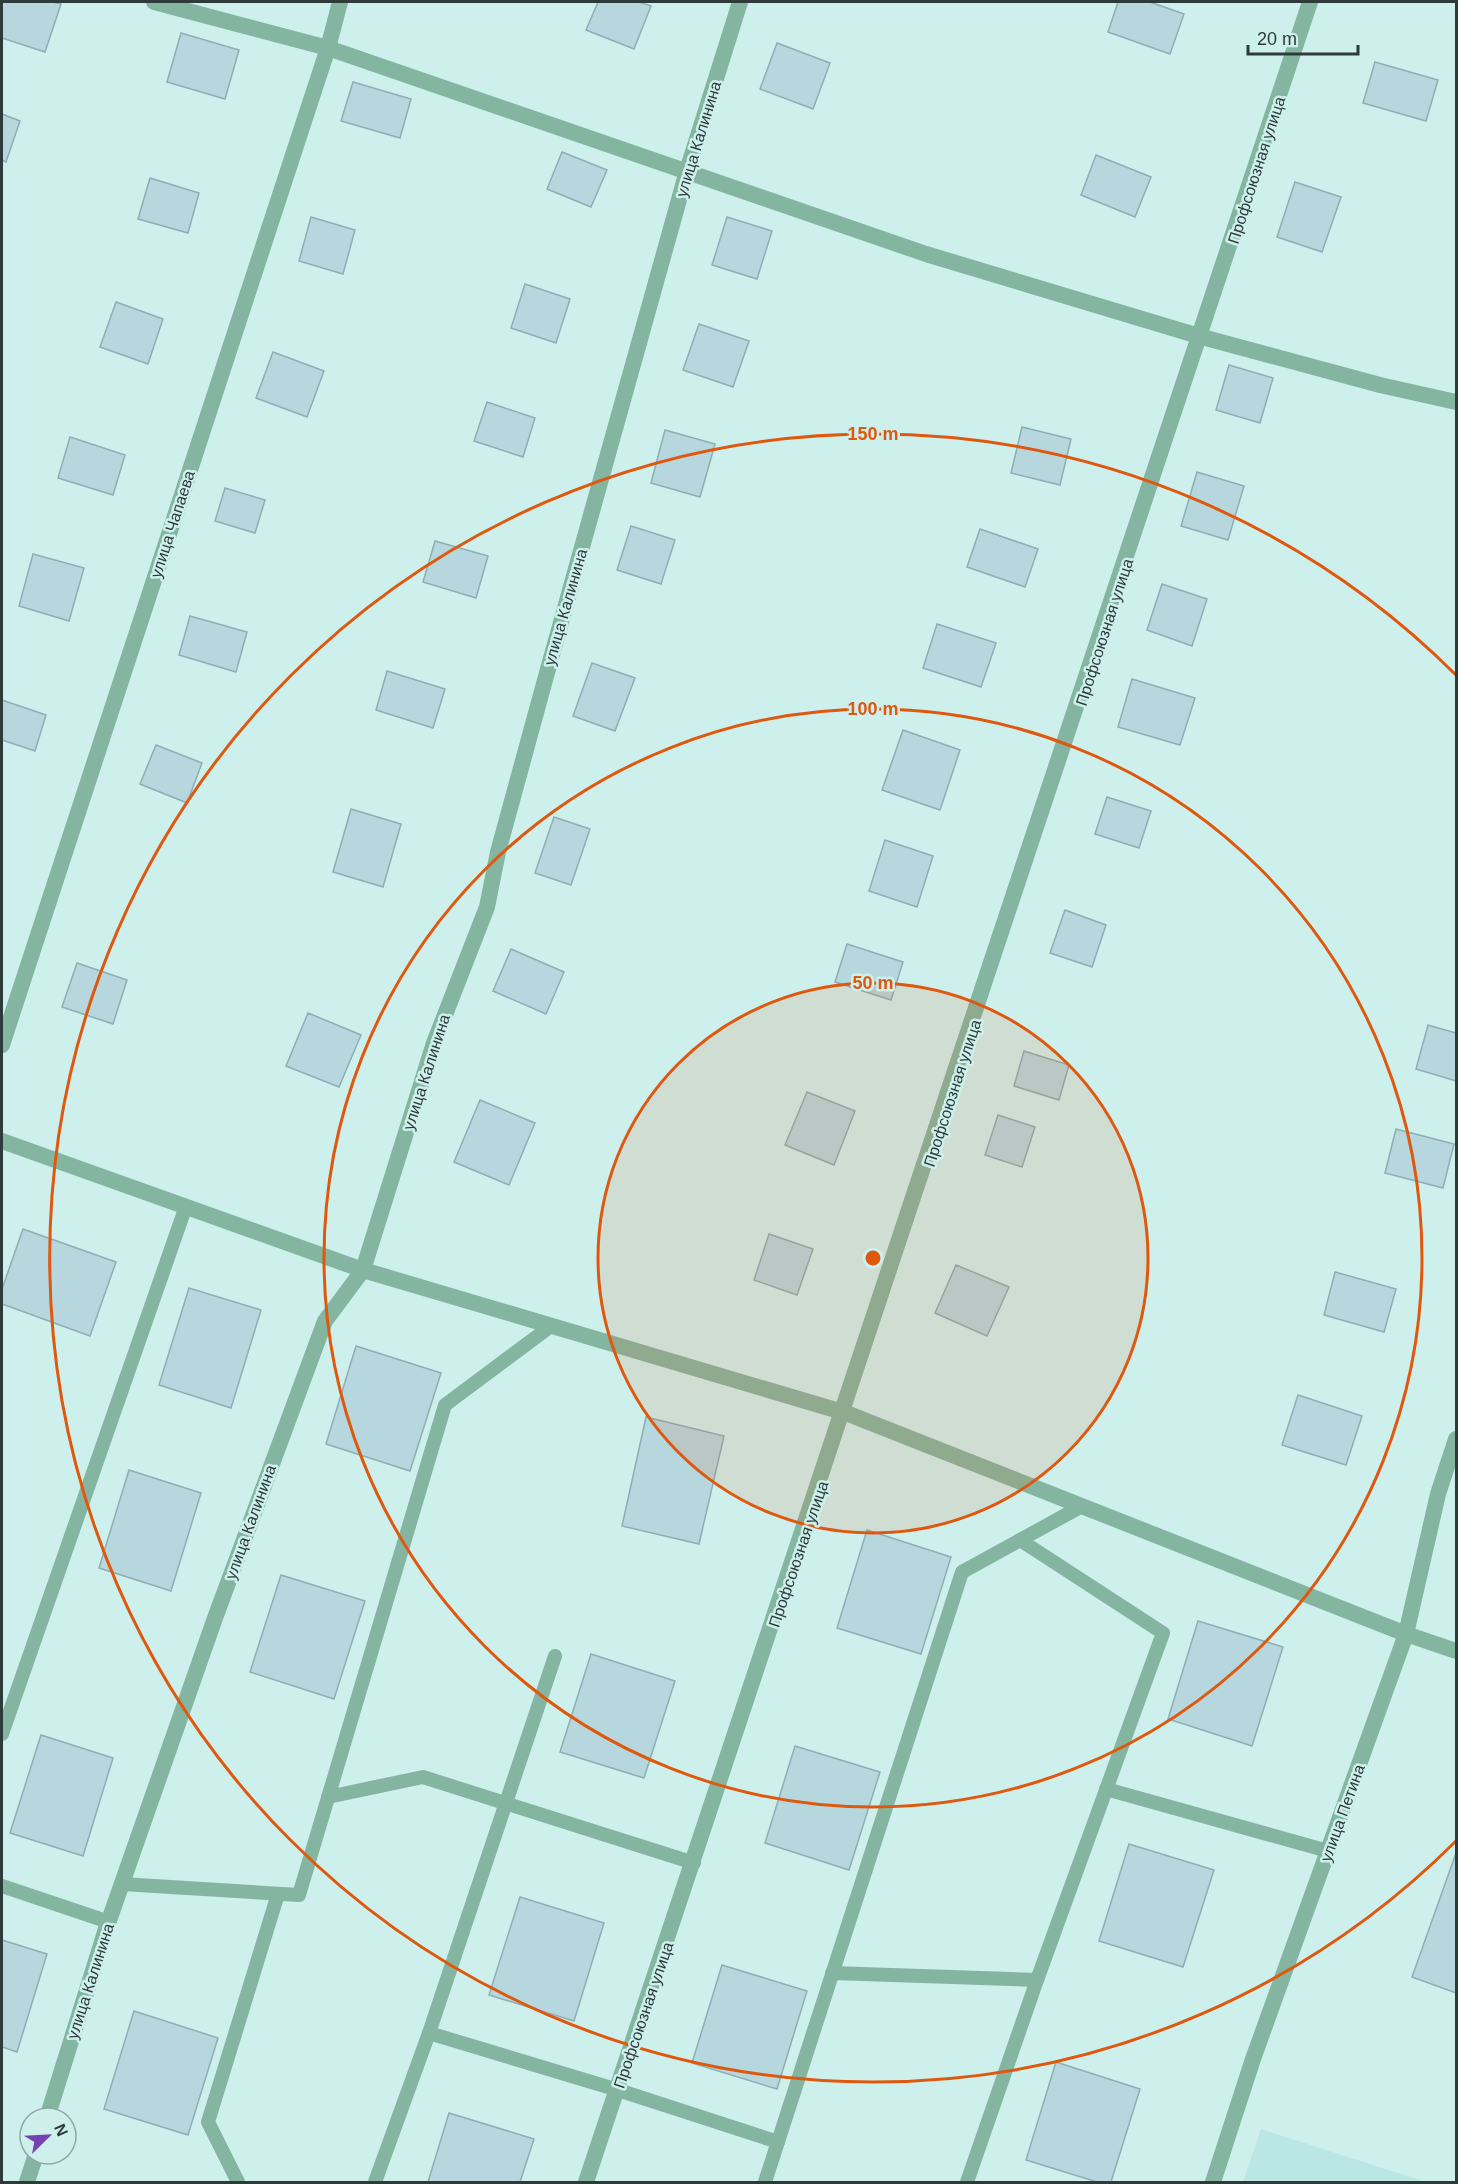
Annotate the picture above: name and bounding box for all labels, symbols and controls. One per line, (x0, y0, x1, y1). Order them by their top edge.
scale bar (1248, 18, 1358, 56)
text: 20 m (1257, 29, 1297, 49)
street label: улица Калинина (673, 79, 724, 199)
street label: Профсоюзная улица (1225, 94, 1288, 246)
text: 150 m (847, 424, 899, 444)
street label: улица Чапаева (147, 468, 198, 580)
street label: улица Калинина (541, 547, 590, 667)
street label: Профсоюзная улица (1073, 556, 1136, 708)
text: 100 m (847, 699, 899, 719)
text: 50 m (852, 973, 894, 993)
street label: улица Калинина (400, 1012, 453, 1132)
street label: Профсоюзная улица (921, 1017, 984, 1169)
centre of rings (863, 1248, 883, 1268)
street label: улица Калинина (222, 1463, 279, 1582)
street label: Профсоюзная улица (765, 1479, 832, 1630)
street label: улица Петина (1317, 1762, 1368, 1864)
street label: улица Калинина (64, 1921, 117, 2041)
street label: Профсоюзная улица (610, 1940, 677, 2091)
north arrow (18, 2106, 78, 2166)
text: N (51, 2121, 71, 2139)

